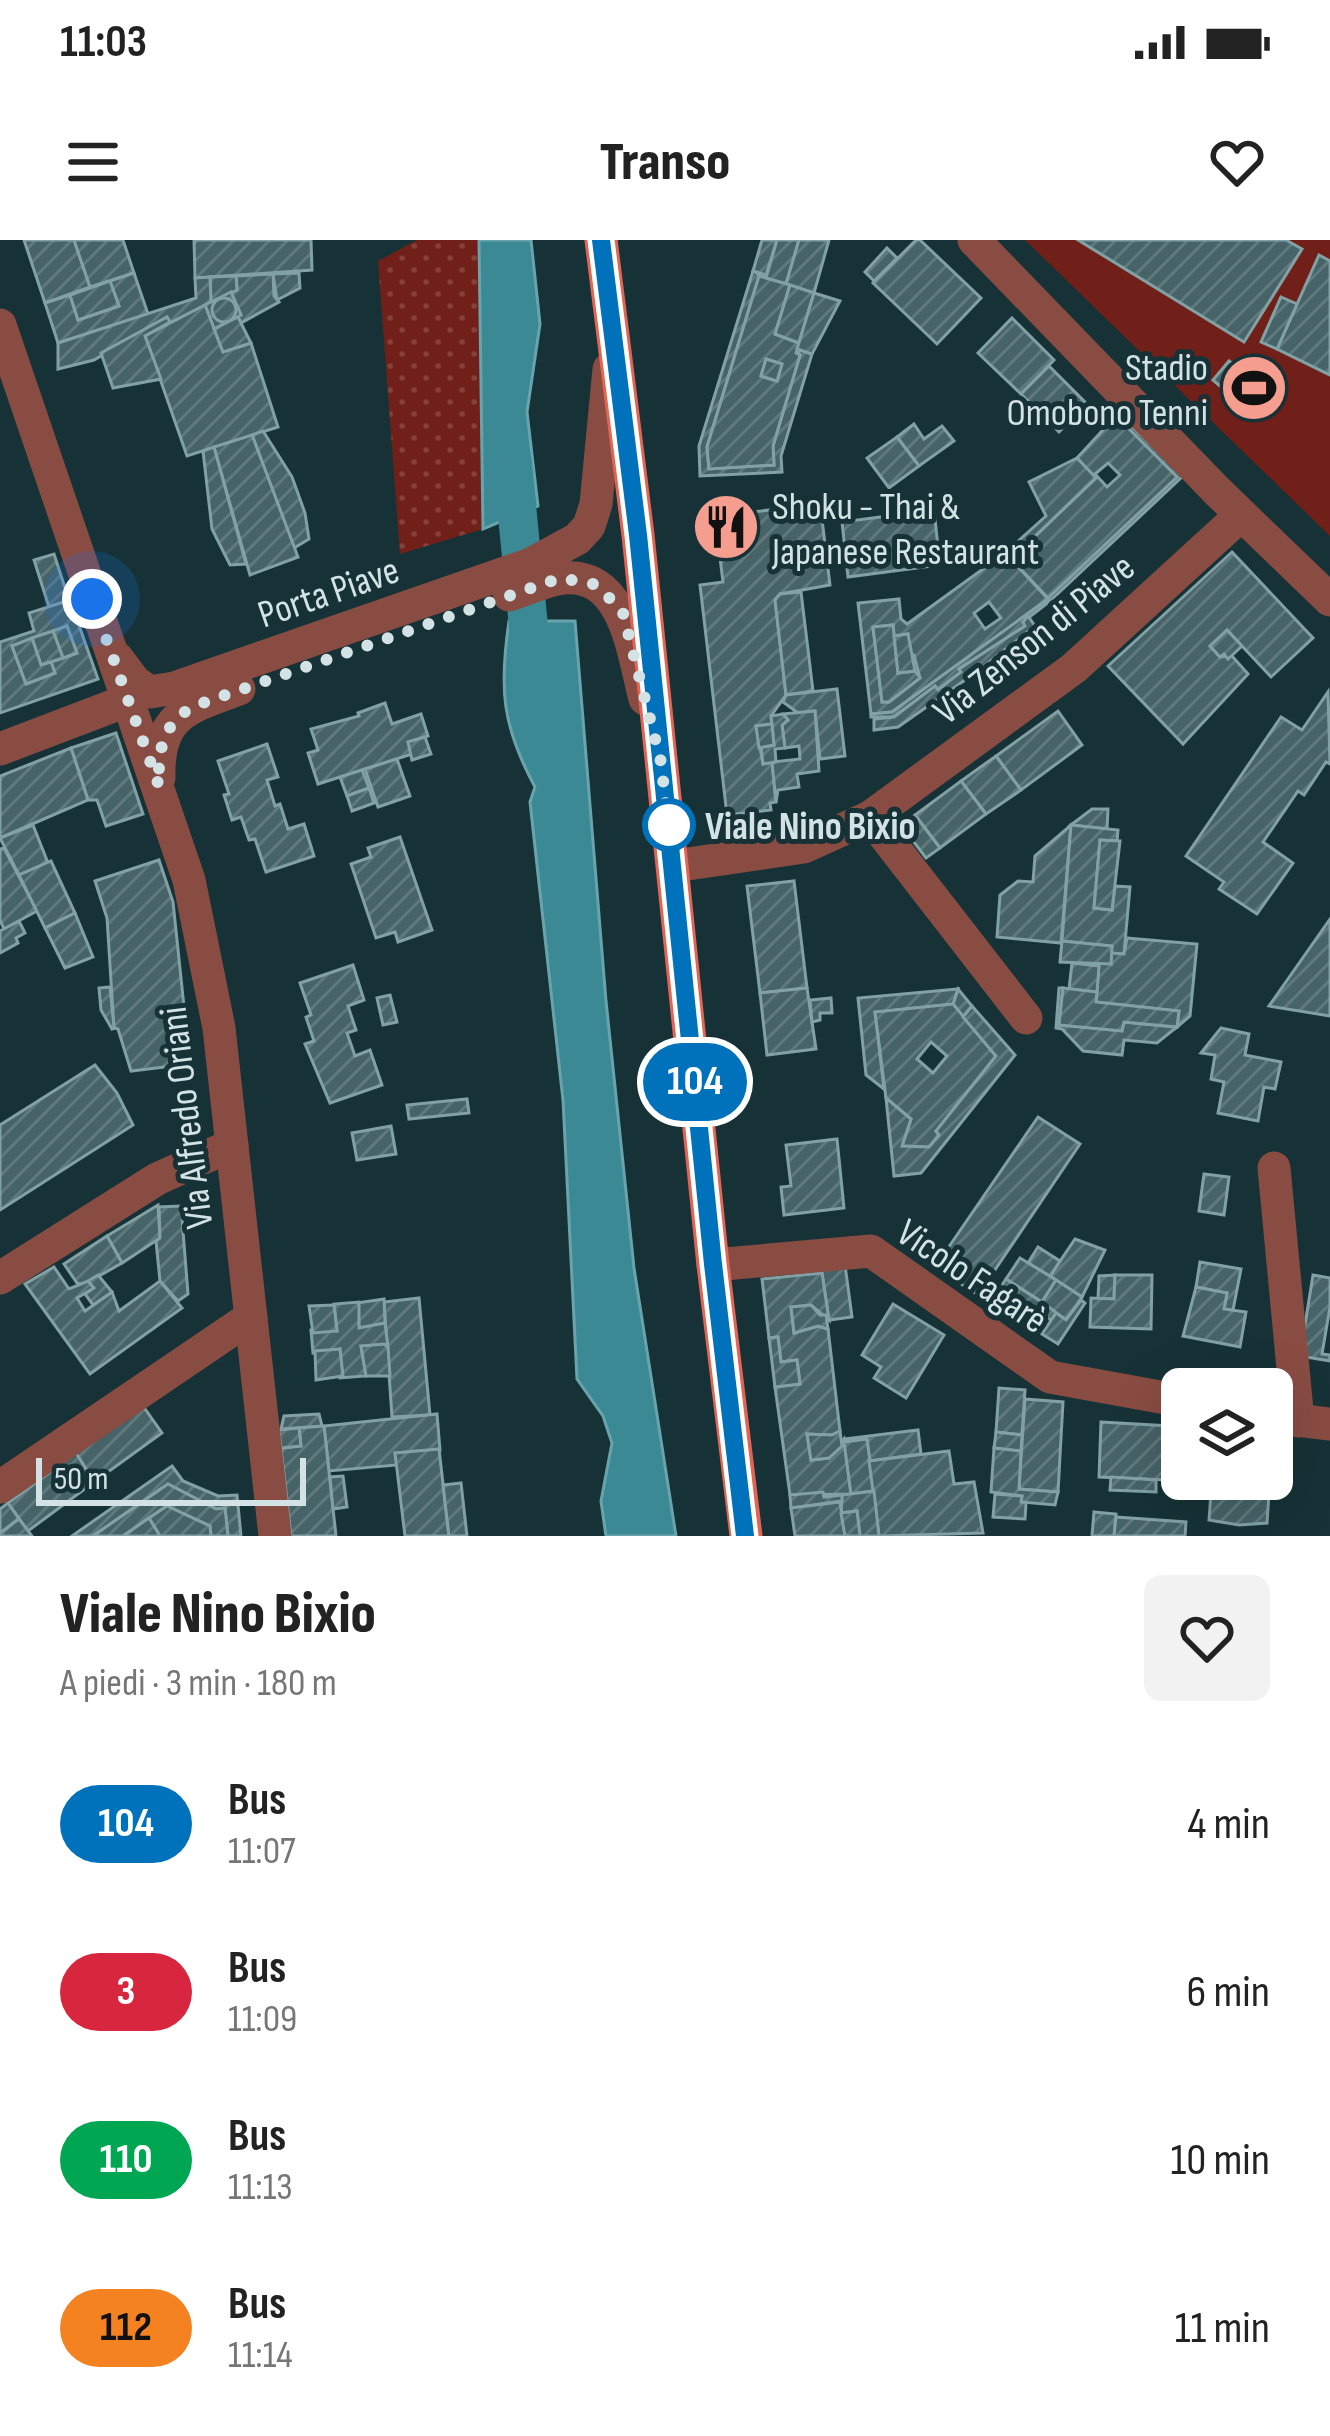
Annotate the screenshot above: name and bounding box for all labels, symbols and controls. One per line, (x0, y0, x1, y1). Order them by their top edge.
text: 11:03 (60, 15, 147, 70)
icon: menu (60, 129, 126, 195)
icon: heart (1204, 129, 1270, 195)
text: Transo (600, 130, 730, 195)
place label: Stadio Omobono Tenni (1007, 345, 1208, 437)
sports icon: Stadio Omobono Tenni (1219, 353, 1289, 423)
place label: Shoku - Thai & Japanese Restaurant (771, 484, 1039, 576)
restaurant icon: Shoku - Thai & Japanese Restaurant (691, 492, 761, 562)
street label: Via Zenson di Piave (924, 544, 1145, 735)
street label: Porta Piave (252, 547, 406, 639)
your location (62, 569, 122, 629)
marker: Viale Nino Bixio (644, 800, 694, 850)
place label: Viale Nino Bixio (705, 804, 915, 851)
street label: Via Alfredo Oriani (151, 1004, 224, 1231)
line badge: 104 (626, 1043, 764, 1121)
text: 104 (667, 1056, 723, 1107)
street label: Vicolo Fagarè (887, 1210, 1056, 1345)
map controls (1161, 1368, 1293, 1500)
button: layers (1161, 1368, 1293, 1500)
scale bar (36, 1452, 306, 1505)
text: 50 m (54, 1459, 108, 1499)
button: heart (1144, 1575, 1270, 1701)
text: Viale Nino Bixio (60, 1581, 376, 1649)
text: A piedi · 3 min · 180 m (60, 1660, 337, 1707)
text: Bus (228, 1773, 286, 1828)
text: 4 min (1188, 1797, 1270, 1852)
text: 104 (98, 1798, 154, 1849)
text: 11:07 (228, 1828, 296, 1875)
text: Bus (228, 1941, 286, 1996)
text: 6 min (1187, 1965, 1270, 2020)
text: 3 (117, 1966, 135, 2017)
text: 11:09 (228, 1996, 297, 2043)
text: Bus (228, 2109, 286, 2164)
text: 10 min (1171, 2133, 1270, 2188)
text: 110 (100, 2134, 152, 2185)
text: 11:13 (228, 2164, 293, 2211)
text: Bus (228, 2277, 286, 2332)
text: 11 min (1175, 2301, 1270, 2356)
text: 112 (100, 2302, 152, 2353)
text: 11:14 (228, 2332, 293, 2379)

